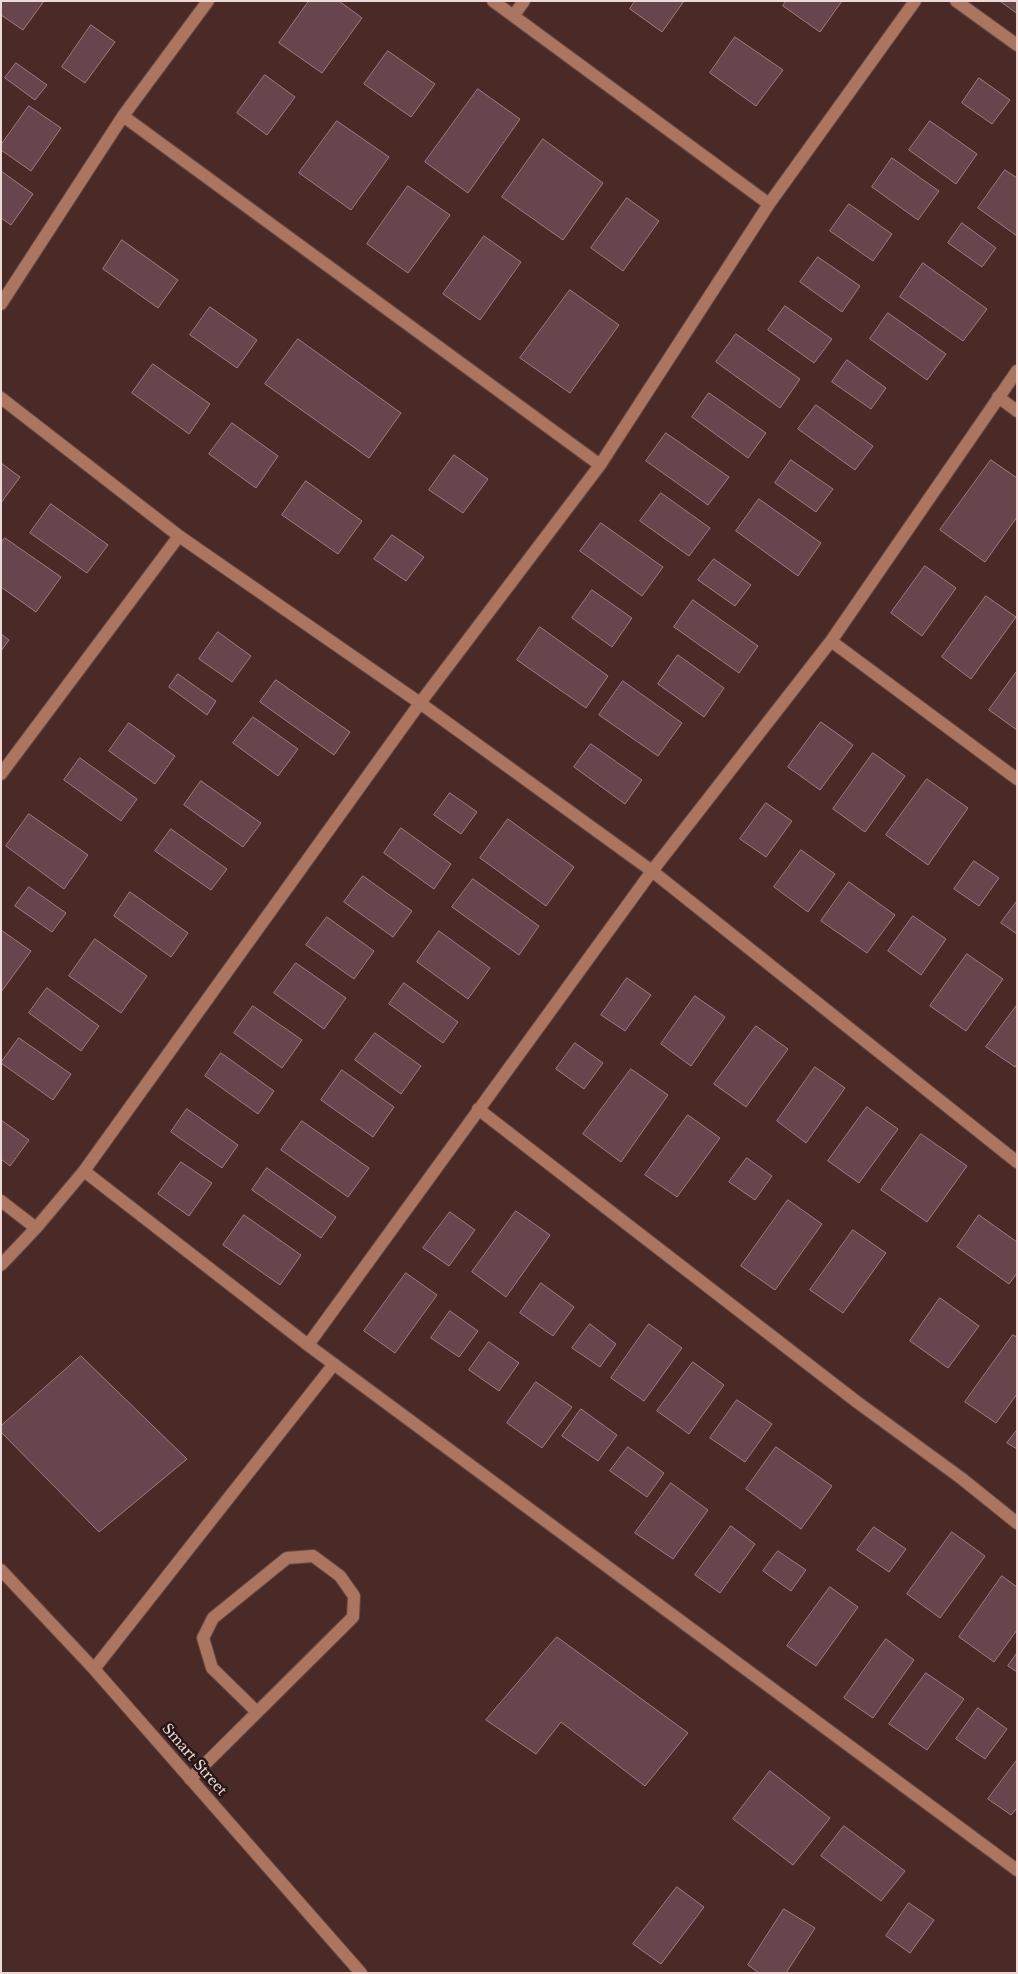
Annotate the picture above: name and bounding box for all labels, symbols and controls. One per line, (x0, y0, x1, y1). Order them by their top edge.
street label: Smart Street (158, 1721, 230, 1799)

